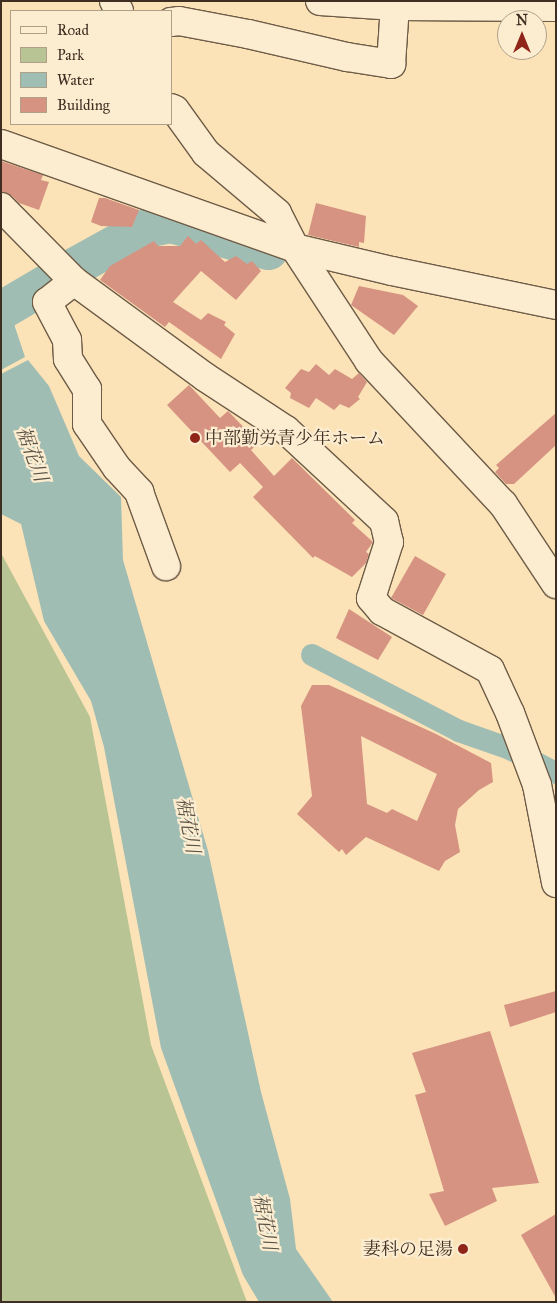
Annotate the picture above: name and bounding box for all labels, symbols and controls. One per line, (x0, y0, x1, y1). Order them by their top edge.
legend (10, 10, 172, 125)
north arrow (497, 10, 547, 60)
text: N (516, 12, 528, 29)
text: Road (57, 21, 89, 39)
text: Park (57, 46, 84, 64)
text: Water (57, 71, 94, 89)
text: Building (57, 96, 110, 114)
water label: 裾花川 (12, 423, 52, 485)
place label: 中部勤労青少年ホーム (205, 427, 385, 449)
marker: 中部勤労青少年ホーム (189, 432, 201, 444)
water label: 裾花川 (171, 795, 205, 855)
water label: 裾花川 (248, 1192, 282, 1252)
place label: 妻科の足湯 (363, 1238, 453, 1260)
marker: 妻科の足湯 (457, 1243, 469, 1255)

